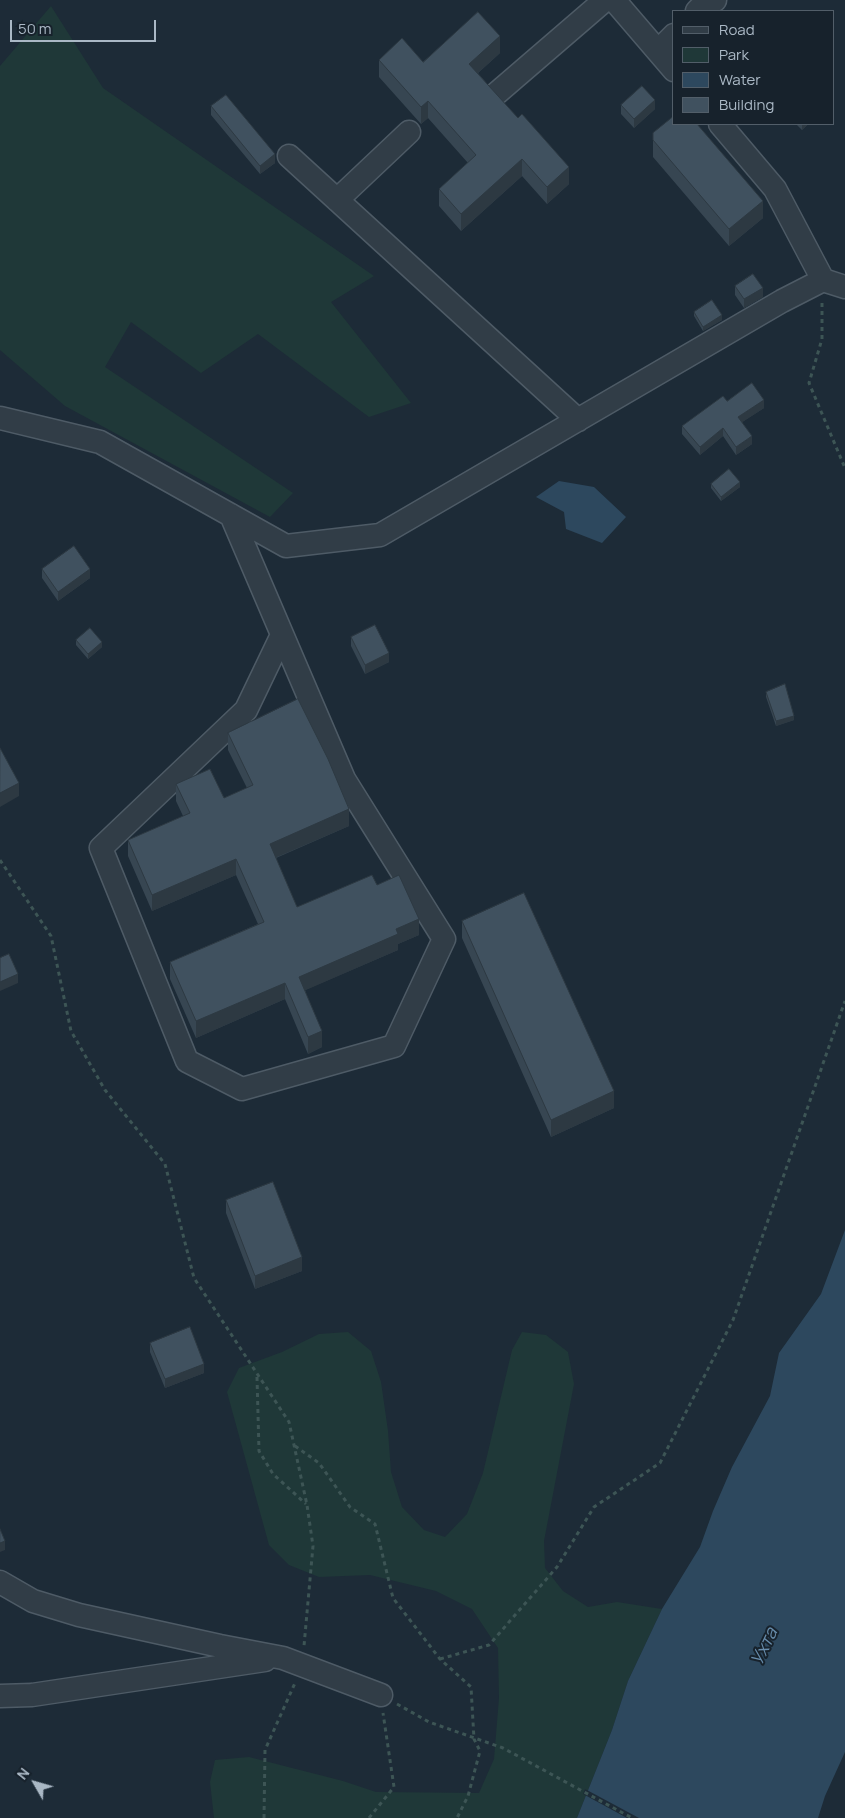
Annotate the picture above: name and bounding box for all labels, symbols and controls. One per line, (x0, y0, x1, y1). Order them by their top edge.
scale bar (12, 10, 159, 42)
legend (672, 10, 835, 125)
text: 50 m (18, 18, 52, 39)
text: Road (719, 19, 755, 40)
text: Park (719, 44, 749, 65)
text: Water (719, 69, 761, 90)
text: Building (719, 94, 774, 115)
water label: Ухта (747, 1625, 783, 1669)
north arrow (10, 1758, 60, 1808)
text: N (12, 1764, 33, 1783)

